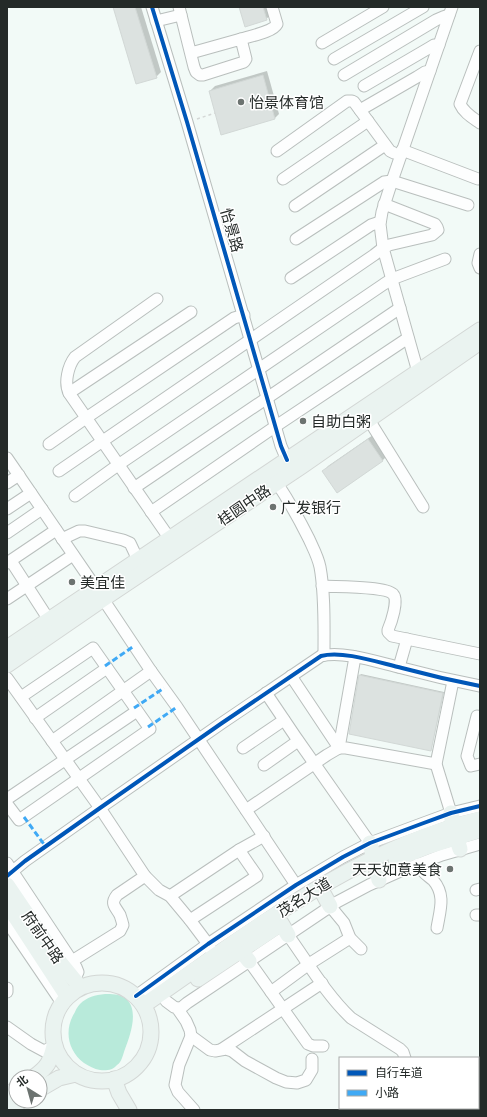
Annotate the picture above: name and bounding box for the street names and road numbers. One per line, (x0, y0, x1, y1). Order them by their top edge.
street label: 怡景路 (217, 206, 247, 254)
street label: 桂圆中路 (214, 480, 274, 530)
street label: 茂名大道 (274, 873, 334, 921)
street label: 府前中路 (18, 907, 68, 967)

